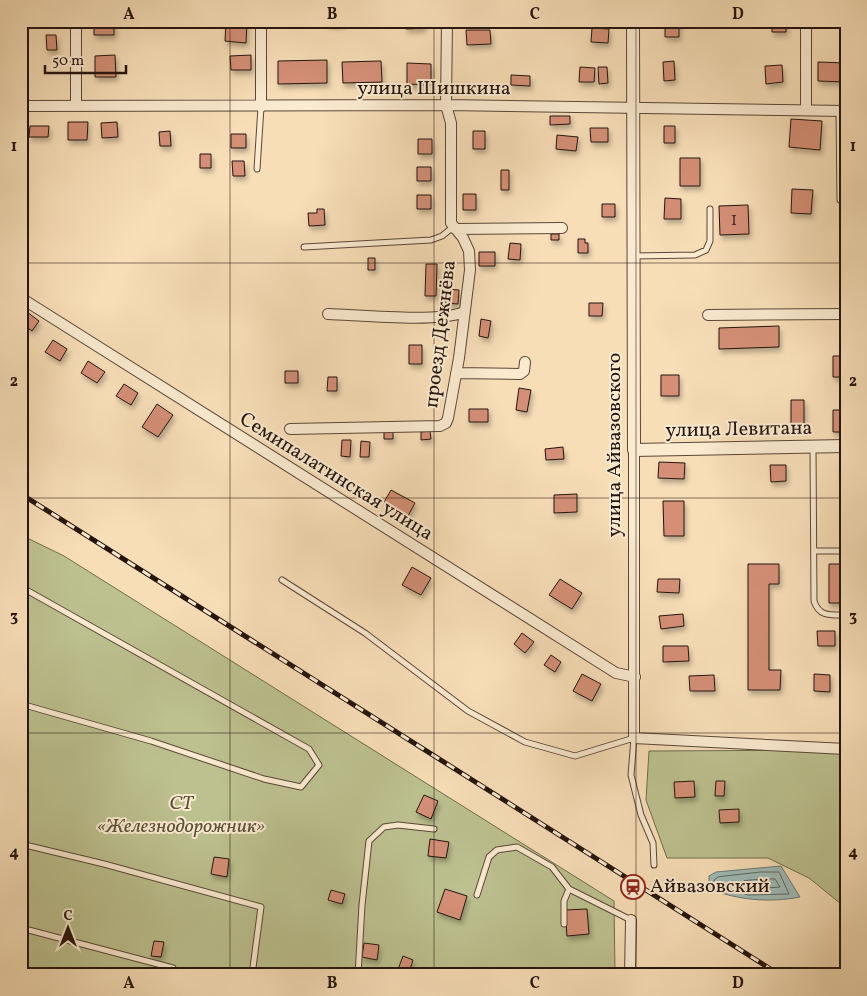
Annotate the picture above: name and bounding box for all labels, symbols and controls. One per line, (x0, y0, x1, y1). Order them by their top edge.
text: A (123, 4, 135, 26)
text: B (327, 4, 338, 26)
text: C (530, 4, 540, 26)
text: D (732, 4, 744, 26)
scale bar (45, 42, 126, 74)
text: 50 m (52, 51, 84, 72)
street label: улица Шишкина (357, 75, 511, 103)
text: 1 (11, 136, 17, 158)
text: 1 (850, 136, 856, 158)
house number: 1 (731, 208, 737, 233)
street label: проезд Дежнёва (418, 258, 464, 410)
street label: улица Айвазовского (601, 353, 629, 537)
text: 2 (10, 371, 18, 393)
text: 2 (849, 371, 857, 393)
street label: Семипалатинская улица (234, 406, 438, 548)
street label: улица Левитана (665, 415, 813, 445)
text: 3 (10, 606, 18, 628)
text: 3 (849, 606, 857, 628)
park label: СТ «Железнодорожник» (97, 790, 265, 841)
text: 4 (9, 842, 19, 864)
text: 4 (848, 842, 858, 864)
place label: Айвазовский (650, 873, 770, 901)
station icon: Айвазовский (620, 874, 646, 900)
north arrow (42, 904, 92, 954)
text: С (63, 907, 73, 926)
text: A (123, 973, 135, 995)
text: B (327, 973, 338, 995)
text: C (530, 973, 540, 995)
text: D (732, 973, 744, 995)

